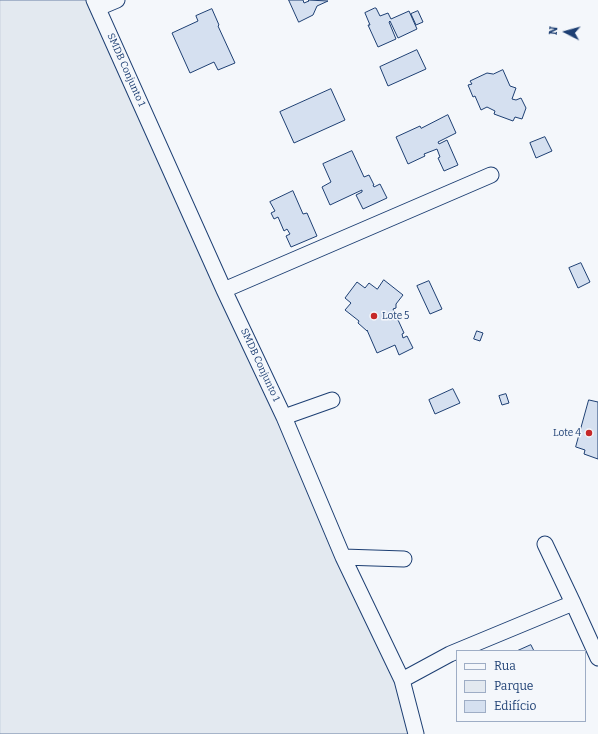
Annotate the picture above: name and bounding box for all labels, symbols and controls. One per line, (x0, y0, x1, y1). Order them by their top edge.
north arrow (546, 12, 586, 52)
text: N (547, 26, 560, 36)
street label: SMDB Conjunto 1 (104, 31, 148, 109)
place label: Lote 5 (382, 310, 409, 322)
marker: Lote 5 (369, 311, 379, 321)
street label: SMDB Conjunto 1 (238, 327, 282, 403)
place label: Lote 4 (553, 427, 581, 439)
marker: Lote 4 (584, 428, 594, 438)
legend (456, 650, 586, 722)
text: Rua (494, 659, 516, 673)
text: Parque (494, 679, 533, 693)
text: Edifício (494, 699, 536, 713)

